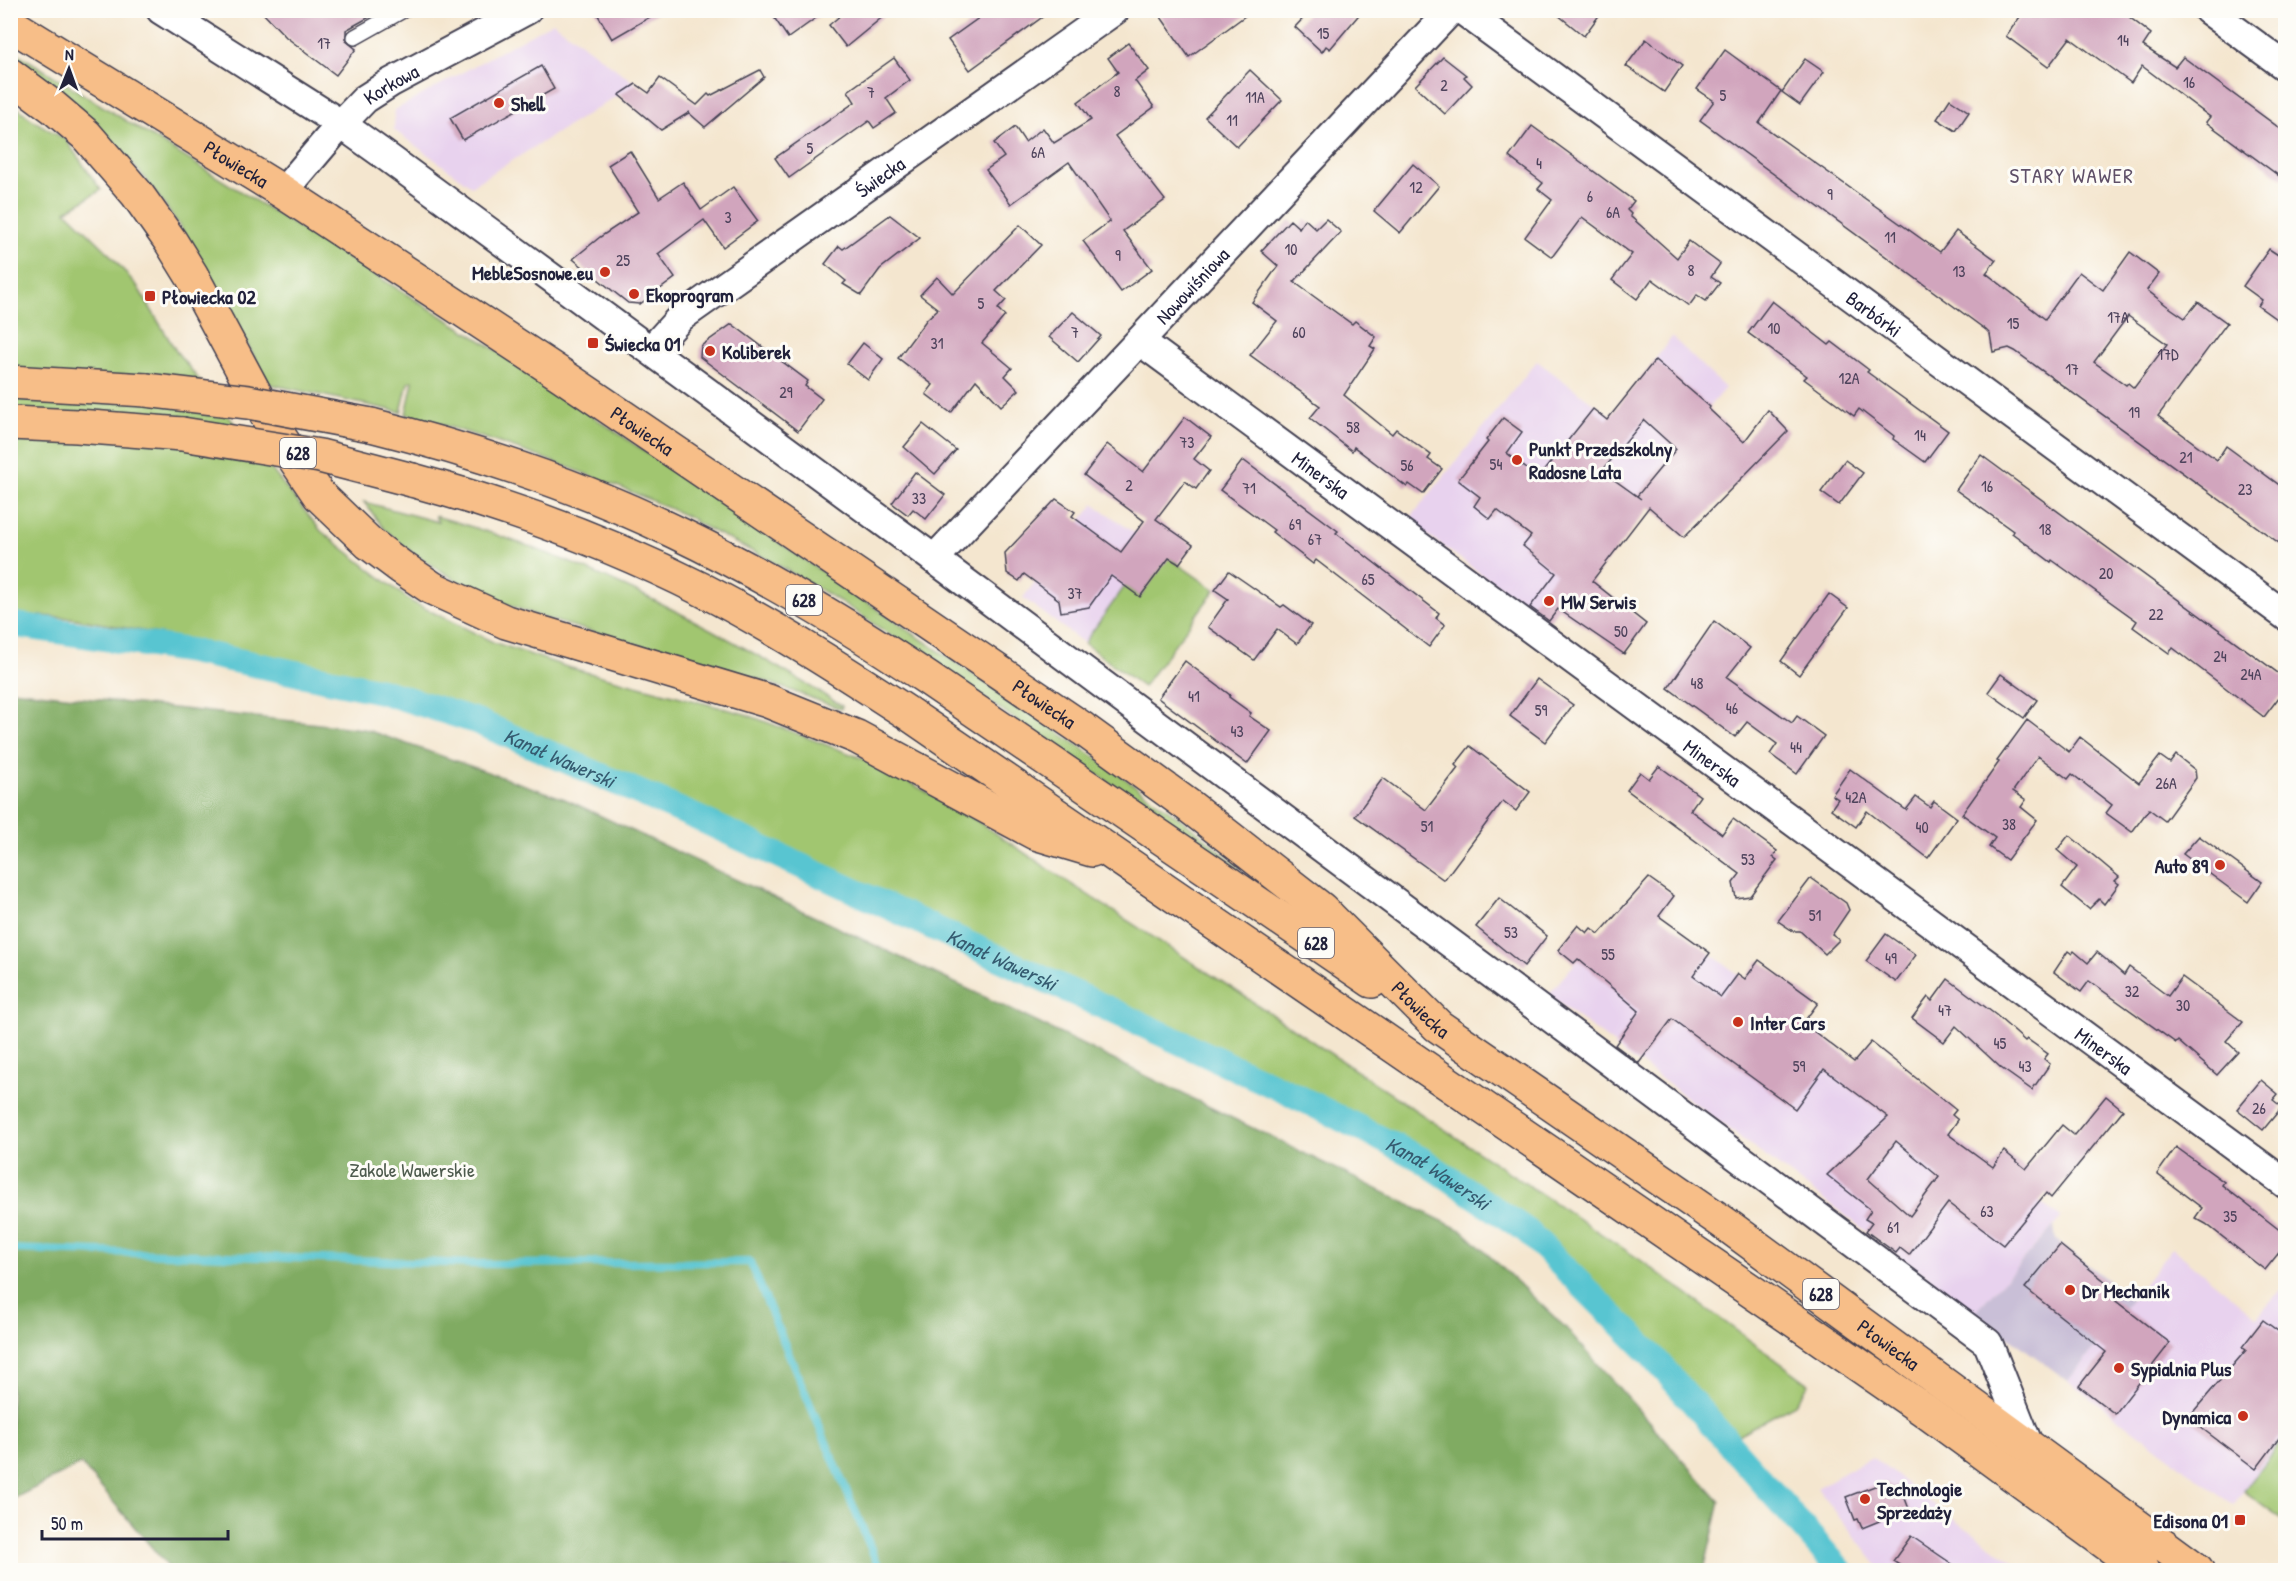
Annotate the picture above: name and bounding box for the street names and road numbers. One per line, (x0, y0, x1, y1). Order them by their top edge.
street label: Korkowa (358, 57, 423, 110)
street label: Płowiecka (199, 133, 274, 194)
street label: Świecka (850, 149, 910, 203)
street label: Nowowiśniowa (1149, 241, 1235, 330)
street label: Barbórki (1841, 284, 1908, 343)
street label: Płowiecka (606, 399, 680, 461)
road number: 628 (280, 438, 316, 468)
street label: Minerska (1287, 444, 1356, 505)
road number: 628 (786, 585, 822, 615)
street label: Płowiecka (1008, 672, 1082, 734)
street label: Minerska (1679, 732, 1747, 793)
road number: 628 (1298, 928, 1334, 958)
street label: Płowiecka (1386, 974, 1455, 1044)
street label: Minerska (2070, 1020, 2139, 1081)
road number: 628 (1803, 1279, 1839, 1309)
street label: Płowiecka (1852, 1312, 1926, 1376)

